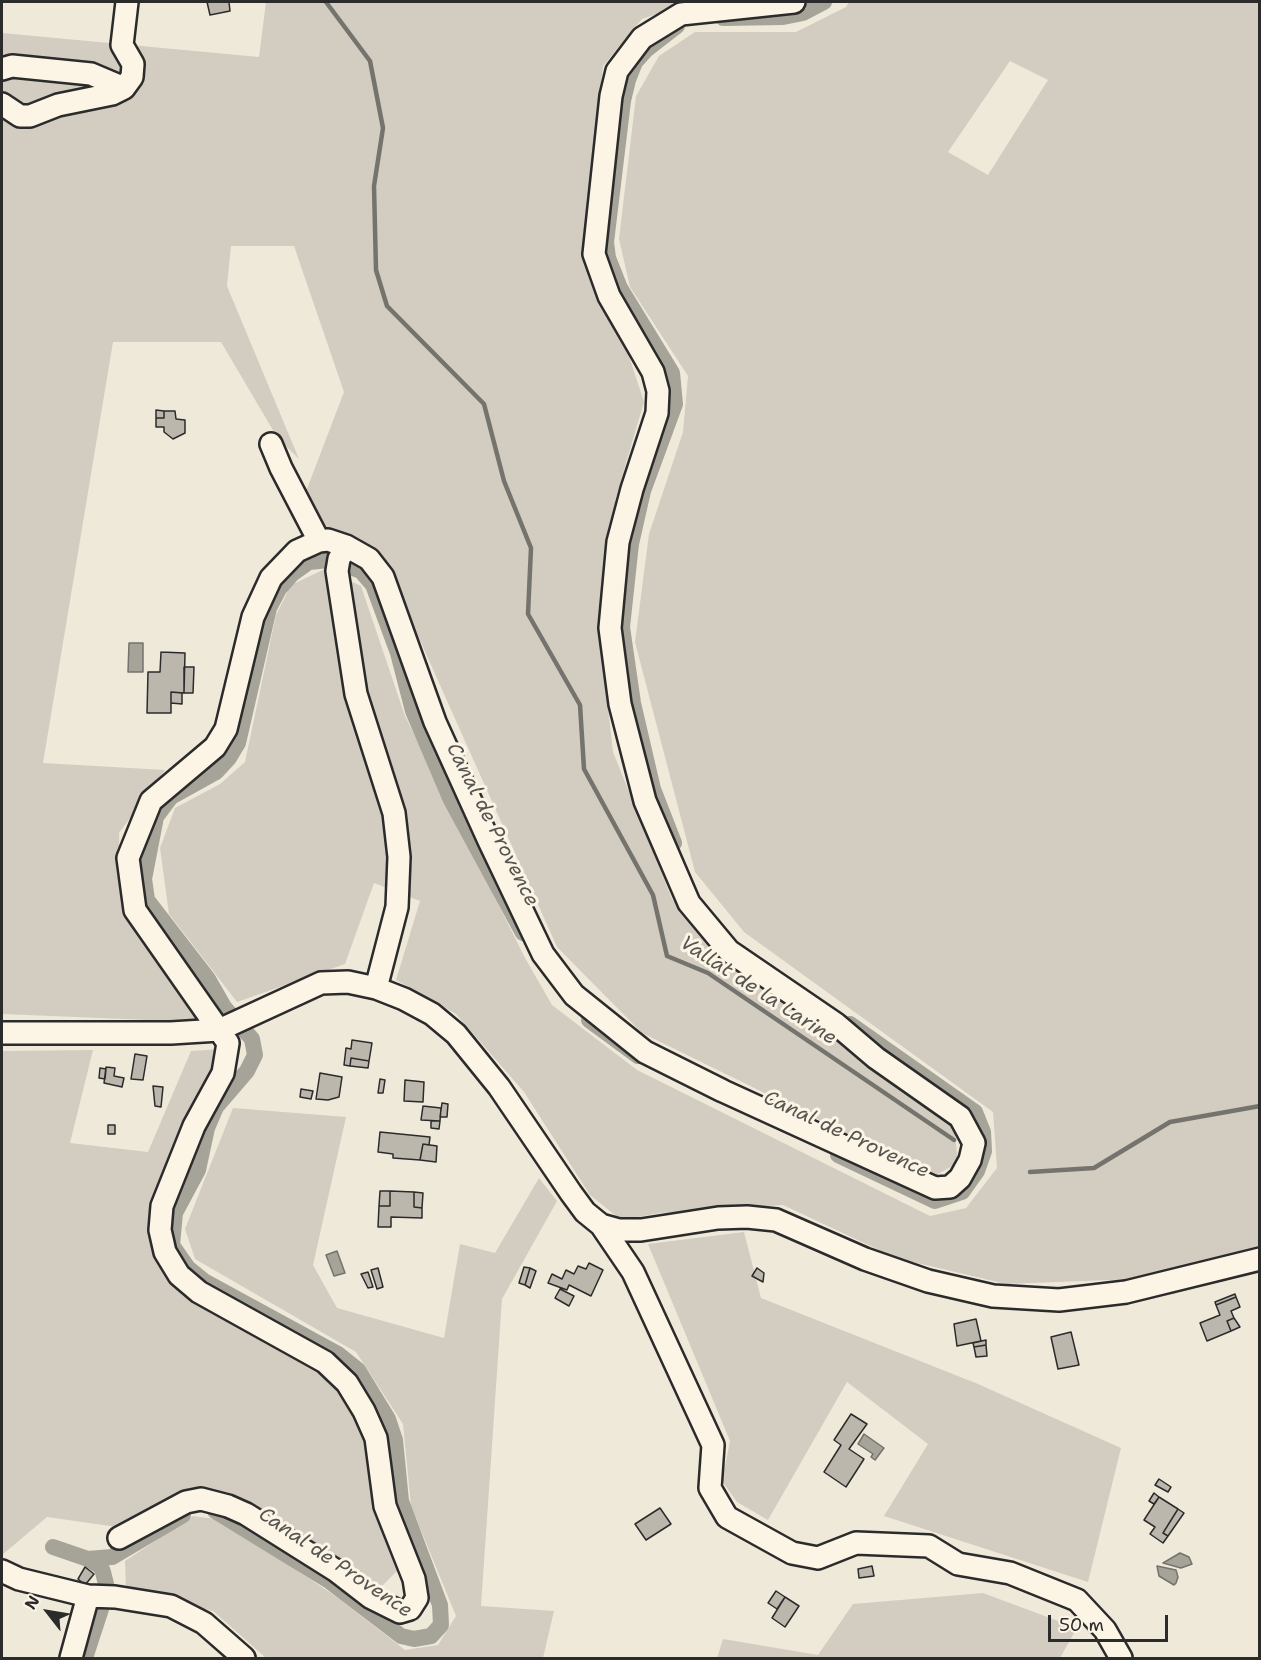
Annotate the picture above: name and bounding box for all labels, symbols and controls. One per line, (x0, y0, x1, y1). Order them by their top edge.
water label: Canal de Provence (440, 739, 544, 911)
water label: Vallat de la Larine (675, 931, 841, 1051)
water label: Canal de Provence (759, 1086, 933, 1184)
water label: Canal de Provence (254, 1503, 416, 1623)
north arrow (18, 1582, 78, 1642)
text: N (20, 1592, 44, 1613)
scale bar (1051, 1603, 1171, 1641)
text: 50 m (1059, 1613, 1104, 1637)

